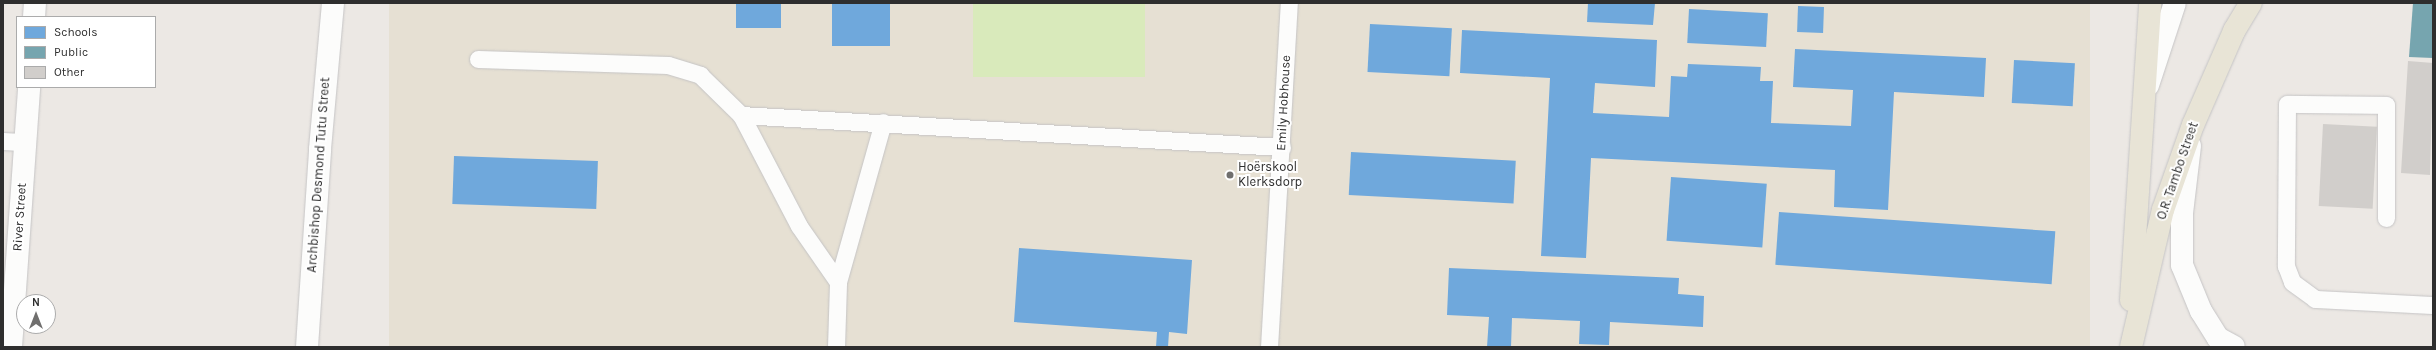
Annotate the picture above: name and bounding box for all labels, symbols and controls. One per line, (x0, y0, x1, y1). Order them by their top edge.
legend (16, 16, 156, 88)
text: Schools (54, 25, 97, 39)
text: Public (54, 45, 88, 59)
street label: Emily Hobhouse (1274, 55, 1294, 151)
text: Other (54, 65, 84, 79)
street label: Archbishop Desmond Tutu Street (304, 77, 334, 273)
street label: O.R. Tambo Street (2154, 120, 2202, 222)
place label: Hoërskool Klerksdorp (1238, 160, 1302, 191)
marker: Hoërskool Klerksdorp (1225, 170, 1235, 180)
street label: River Street (10, 182, 30, 252)
north arrow (16, 294, 56, 334)
text: N (32, 296, 40, 309)

